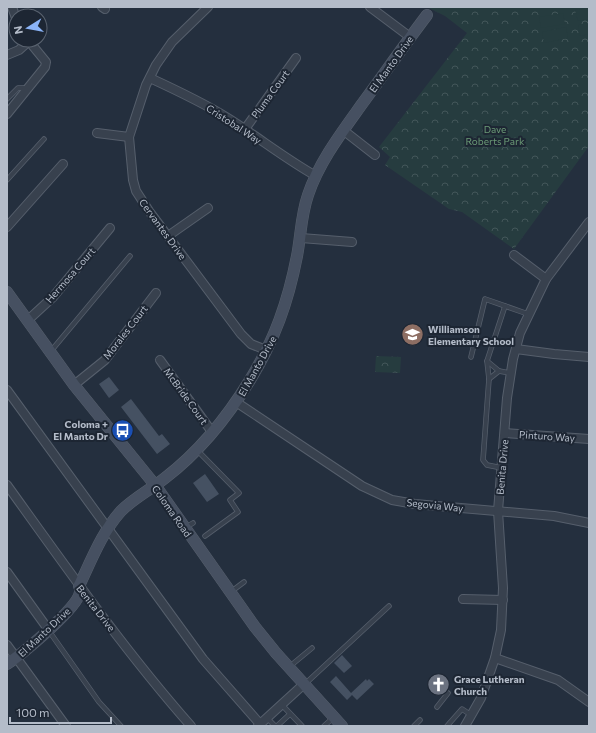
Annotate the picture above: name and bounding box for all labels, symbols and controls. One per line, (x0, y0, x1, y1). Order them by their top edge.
north arrow (8, 8, 48, 48)
text: N (11, 25, 25, 35)
street label: El Manto Drive (366, 33, 416, 95)
street label: Pluma Court (248, 68, 292, 120)
street label: Cristobal Way (204, 102, 264, 146)
park label: Dave Roberts Park (465, 123, 525, 147)
street label: Cervantes Drive (137, 196, 189, 262)
street label: Hermosa Court (43, 245, 97, 305)
street label: Morales Court (100, 303, 150, 361)
school or university icon: Williamson Elementary School (399, 322, 425, 348)
place label: Williamson Elementary School (428, 323, 514, 347)
street label: El Manto Drive (236, 334, 278, 398)
street label: McBride Court (161, 365, 211, 427)
bus stop icon: Coloma + El Manto Dr (110, 417, 136, 443)
place label: Coloma + El Manto Dr (53, 418, 108, 442)
street label: Pinturo Way (519, 428, 575, 444)
street label: Benita Drive (494, 439, 510, 495)
street label: Coloma Road (150, 483, 194, 539)
street label: Segovia Way (406, 496, 464, 514)
street label: Benita Drive (74, 582, 118, 634)
street label: El Manto Drive (15, 605, 73, 659)
church icon: Grace Lutheran Church (426, 672, 452, 698)
place label: Grace Lutheran Church (454, 673, 525, 697)
scale bar (10, 699, 111, 725)
text: 100 m (16, 705, 50, 719)

